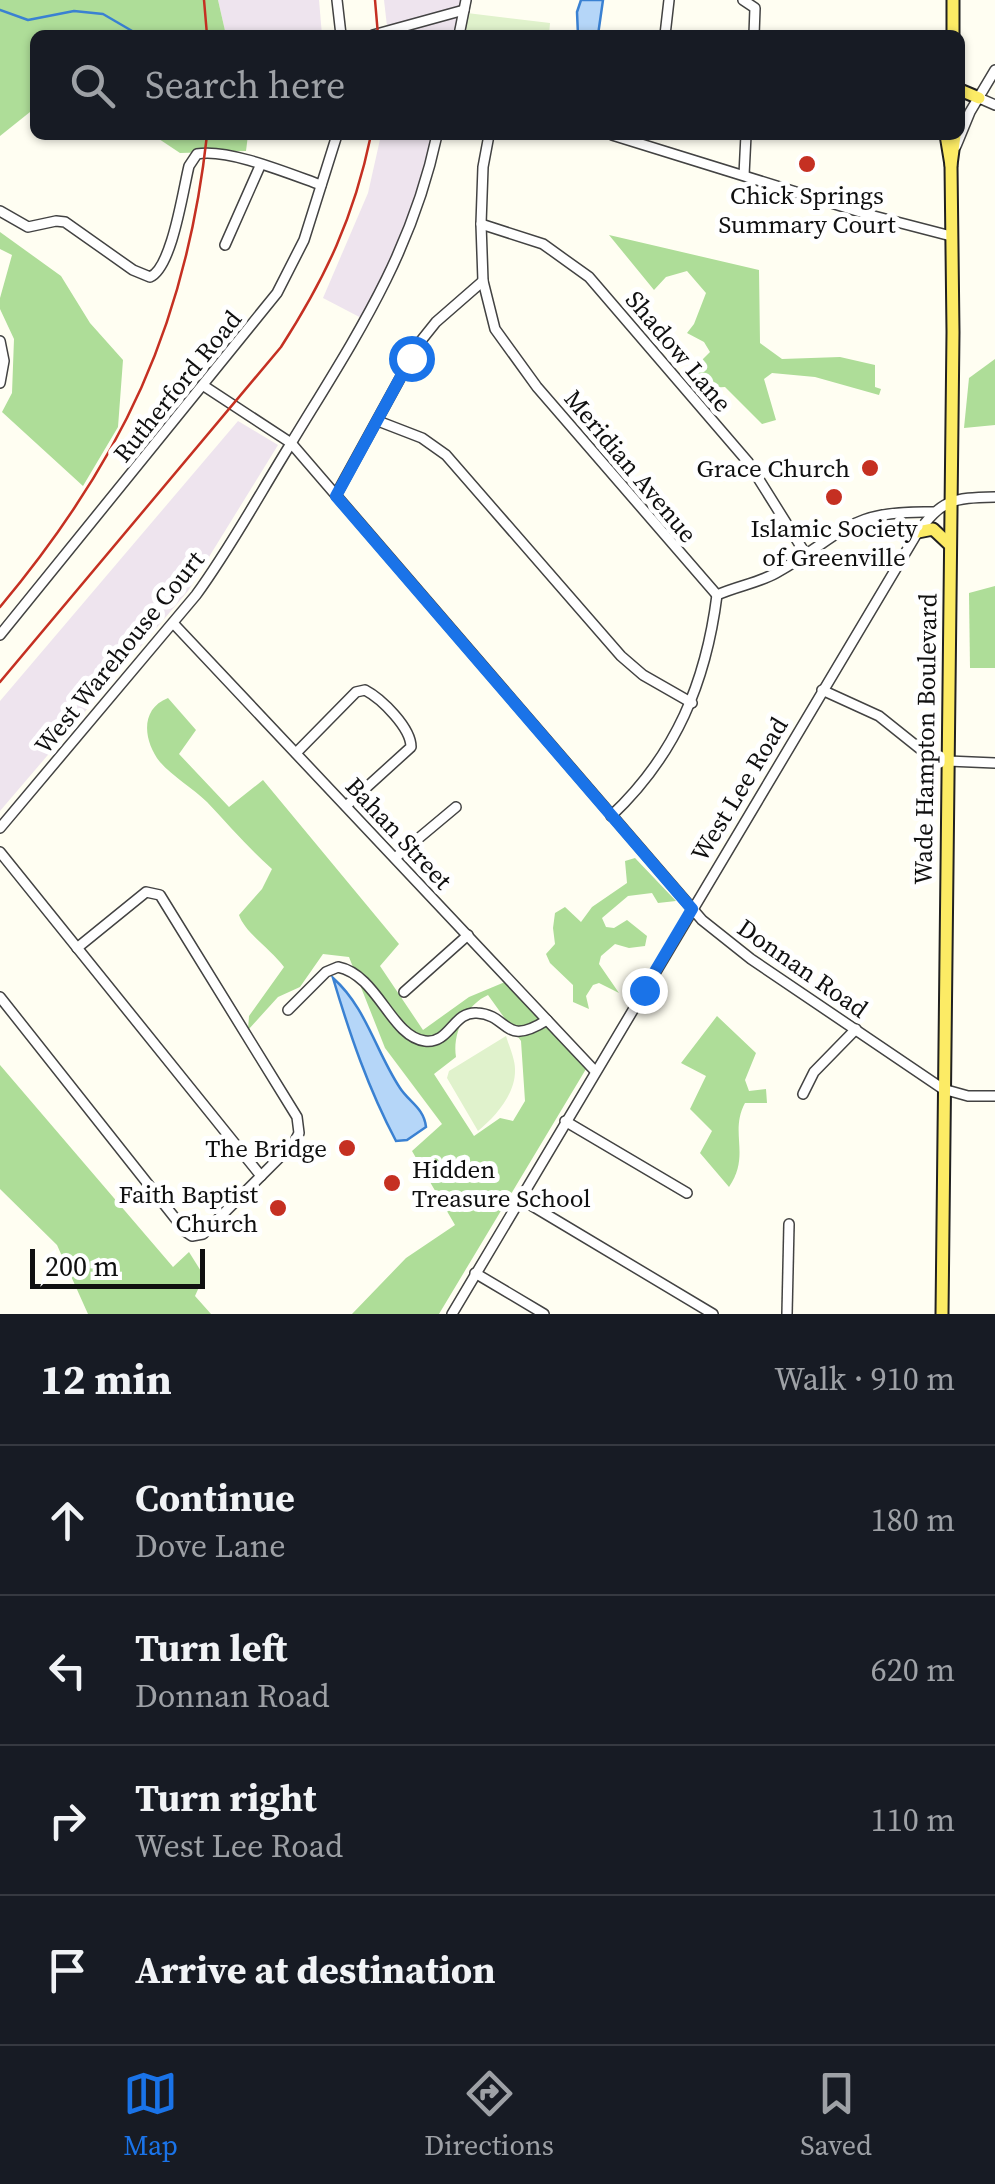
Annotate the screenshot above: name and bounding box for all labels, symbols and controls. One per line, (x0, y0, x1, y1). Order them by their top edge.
search box (30, 30, 965, 140)
icon: search (65, 58, 120, 113)
text: Search here (145, 59, 345, 111)
marker: Chick Springs Summary Court (796, 153, 818, 175)
place label: Chick Springs Summary Court (718, 178, 896, 241)
street label: Shadow Lane (618, 283, 740, 419)
street label: Rutherford Road (105, 303, 249, 469)
route start (389, 336, 435, 382)
street label: Meridian Avenue (557, 382, 705, 550)
place label: Grace Church (697, 451, 850, 485)
marker: Grace Church (859, 457, 881, 479)
marker: Islamic Society of Greenville (823, 486, 845, 508)
place label: Islamic Society of Greenville (750, 511, 918, 574)
street label: West Warehouse Court (26, 543, 212, 761)
street label: Wade Hampton Boulevard (905, 593, 945, 885)
street label: West Lee Road (683, 711, 795, 867)
street label: Bahan Street (338, 770, 460, 897)
street label: Donnan Road (731, 910, 875, 1026)
route end (622, 968, 668, 1014)
place label: The Bridge (205, 1131, 327, 1165)
marker: The Bridge (336, 1137, 358, 1159)
place label: Hidden Treasure School (412, 1152, 591, 1215)
marker: Hidden Treasure School (381, 1172, 403, 1194)
place label: Faith Baptist Church (119, 1177, 259, 1240)
marker: Faith Baptist Church (267, 1197, 289, 1219)
scale bar (30, 1244, 205, 1288)
text: 200 m (45, 1247, 119, 1285)
text: 12 min (40, 1350, 172, 1408)
text: Walk · 910 m (774, 1357, 955, 1401)
text: Continue (135, 1472, 295, 1524)
icon: ahead (40, 1493, 95, 1548)
text: 180 m (871, 1498, 955, 1542)
text: Dove Lane (135, 1524, 286, 1568)
text: Turn left (135, 1622, 287, 1674)
icon: left (40, 1643, 95, 1698)
text: 620 m (871, 1648, 955, 1692)
text: Donnan Road (135, 1674, 330, 1718)
text: Turn right (135, 1772, 317, 1824)
icon: right (40, 1793, 95, 1848)
text: 110 m (871, 1798, 955, 1842)
text: West Lee Road (135, 1824, 343, 1868)
icon: arrive (40, 1943, 95, 1998)
text: Arrive at destination (135, 1944, 496, 1996)
tab: Map (123, 2066, 178, 2164)
tab: Directions (424, 2066, 554, 2164)
tab: Saved (800, 2066, 872, 2164)

